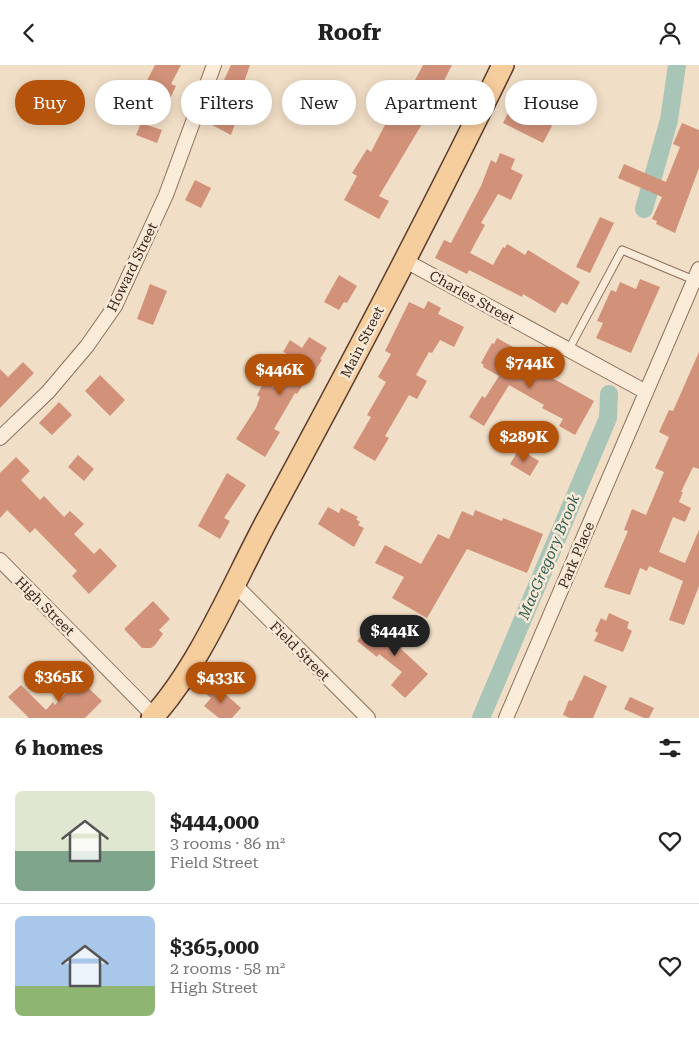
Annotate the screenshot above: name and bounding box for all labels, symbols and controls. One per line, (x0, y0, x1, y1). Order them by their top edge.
icon: back (15, 19, 43, 47)
icon: person (656, 19, 684, 47)
text: Roofr (318, 20, 381, 45)
chip: Buy (15, 80, 85, 125)
chip: Rent (95, 80, 171, 125)
chip: Filters (181, 80, 272, 125)
chip: New (282, 80, 356, 125)
chip: Apartment (366, 80, 495, 125)
chip: House (505, 80, 597, 125)
street label: Howard Street (104, 220, 160, 314)
street label: Charles Street (427, 267, 517, 327)
street label: Main Street (337, 304, 387, 380)
pin: $744K (495, 347, 565, 389)
pin: $446K (245, 353, 315, 396)
text: $744K (506, 353, 554, 372)
text: $446K (256, 360, 304, 379)
pin: $289K (489, 421, 559, 463)
text: $289K (500, 427, 548, 446)
water label: MacGregory Brook (514, 491, 584, 623)
street label: Park Place (555, 519, 597, 591)
street label: High Street (12, 573, 78, 639)
pin: $444K (360, 615, 430, 657)
street label: Field Street (267, 618, 333, 684)
text: $444K (371, 621, 419, 640)
pin: $365K (24, 661, 94, 703)
pin: $433K (186, 661, 256, 704)
text: $365K (35, 667, 83, 686)
text: $433K (197, 668, 245, 687)
icon: filters (656, 734, 684, 762)
text: 6 homes (15, 736, 103, 760)
text: $444,000 (170, 810, 259, 834)
icon: home (55, 811, 115, 871)
icon: heart (656, 827, 684, 855)
text: 3 rooms · 86 m² (170, 834, 285, 853)
text: Field Street (170, 853, 258, 872)
text: $365,000 (170, 935, 259, 959)
icon: home (55, 936, 115, 996)
icon: heart (656, 952, 684, 980)
text: 2 rooms · 58 m² (170, 959, 285, 978)
text: High Street (170, 978, 258, 997)

